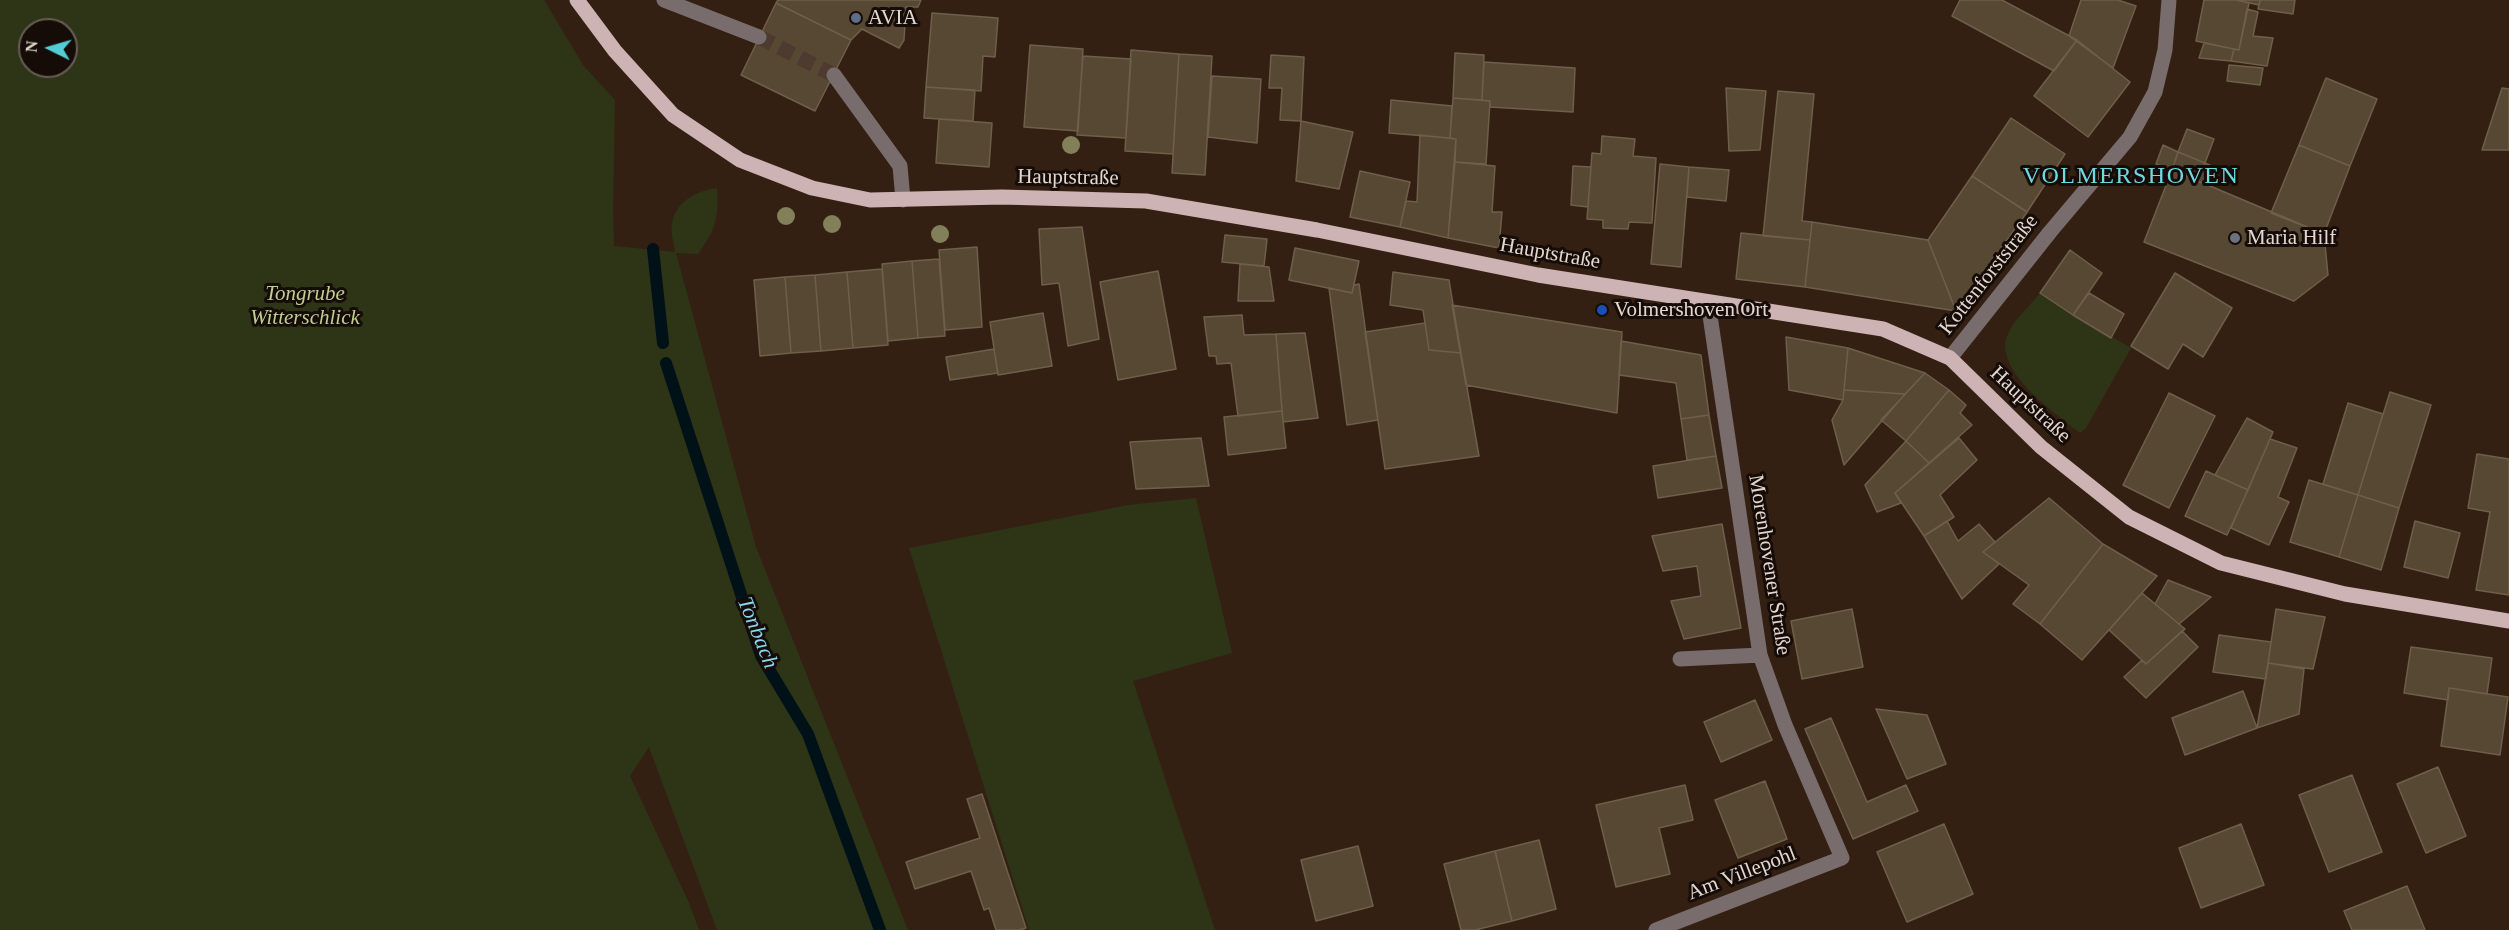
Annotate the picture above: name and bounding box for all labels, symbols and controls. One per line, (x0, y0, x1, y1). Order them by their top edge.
place label: AVIA (868, 5, 918, 31)
marker: AVIA (849, 11, 863, 25)
north arrow (18, 18, 78, 78)
text: N (23, 40, 41, 53)
district label: VOLMERSHOVEN (2023, 163, 2239, 191)
street label: Hauptstraße (1017, 165, 1119, 191)
street label: Kottenforststraße (1934, 210, 2044, 340)
place label: Maria Hilf (2247, 225, 2336, 251)
marker: Maria Hilf (2228, 231, 2242, 245)
street label: Hauptstraße (1498, 233, 1602, 275)
park label: Tongrube Witterschlick (250, 281, 360, 331)
place label: Volmershoven Ort (1614, 297, 1768, 323)
marker: Volmershoven Ort (1595, 303, 1609, 317)
street label: Hauptstraße (1984, 361, 2076, 449)
street label: Morenhovener Straße (1742, 473, 1796, 657)
water label: Tonbach (731, 593, 783, 673)
street label: Am Villepohl (1684, 842, 1800, 906)

